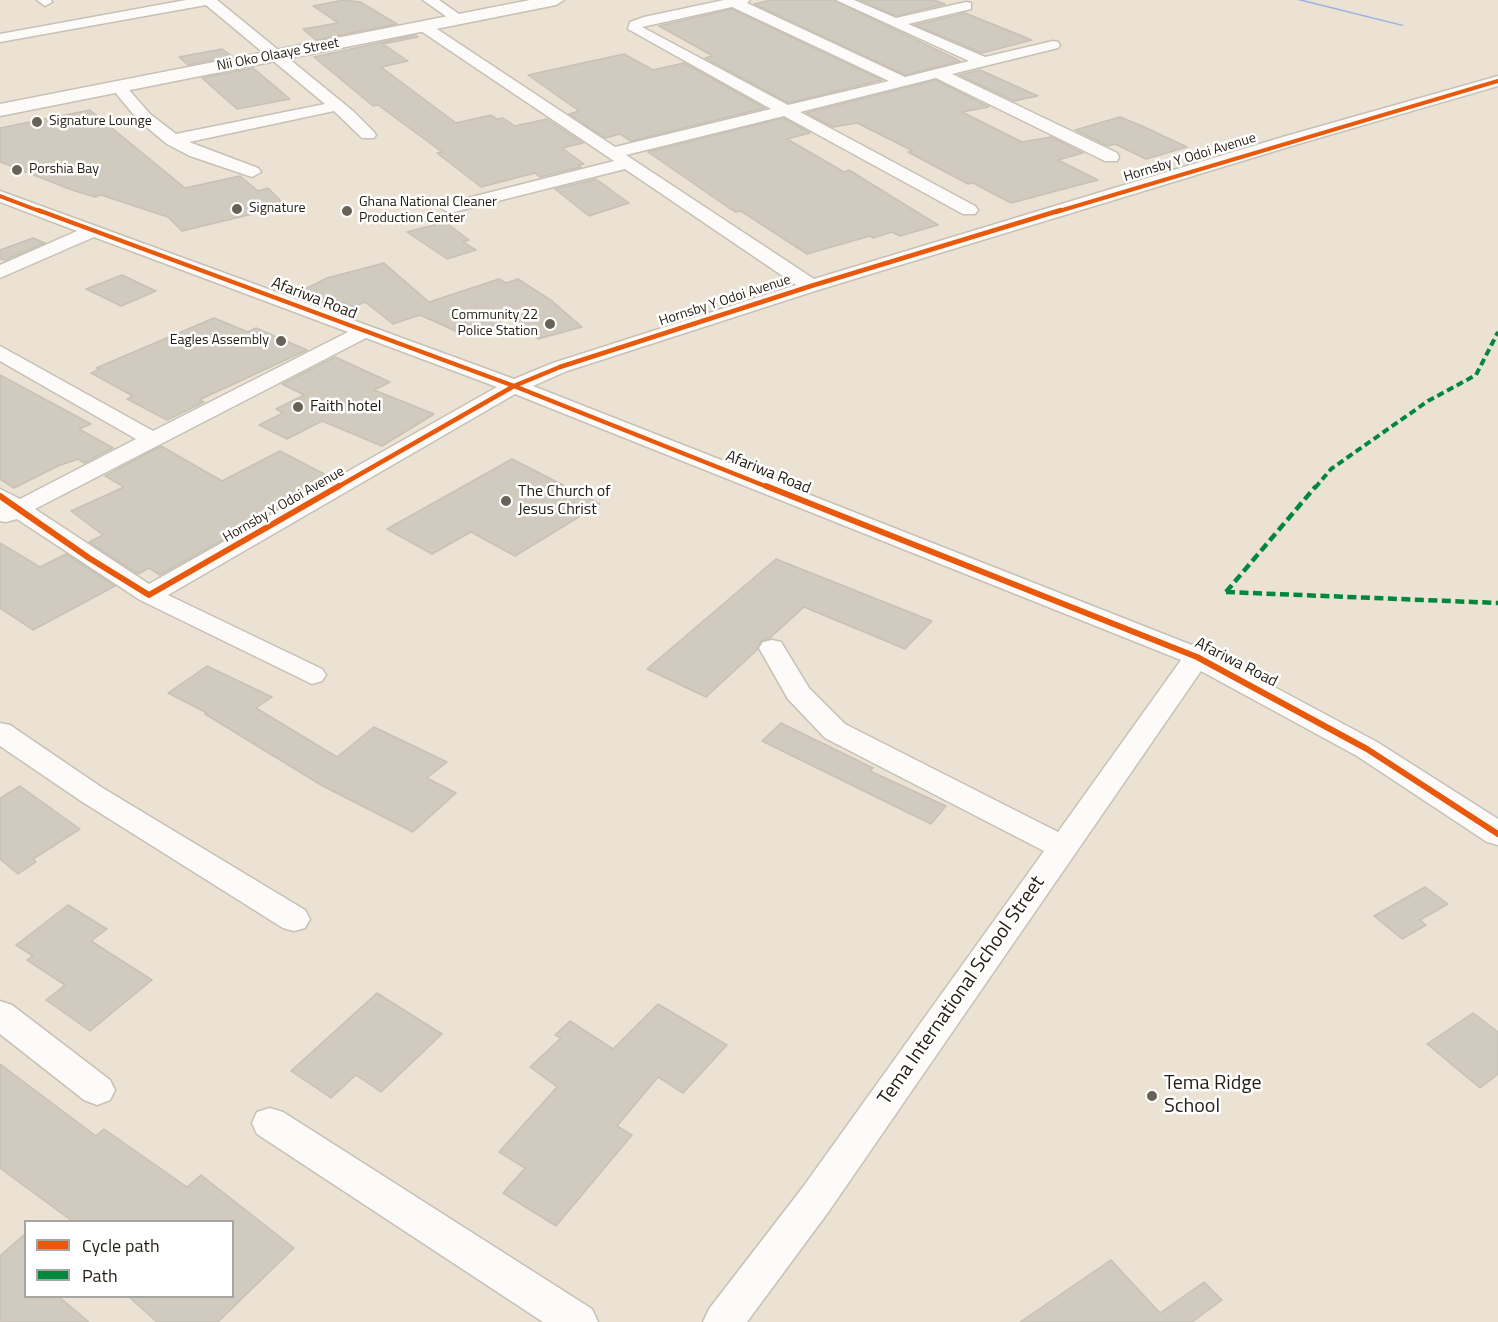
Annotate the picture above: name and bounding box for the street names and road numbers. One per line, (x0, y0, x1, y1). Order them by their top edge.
street label: Nii Oko Olaaye Street (215, 35, 341, 75)
street label: Hornsby Y Odoi Avenue (1122, 130, 1258, 186)
street label: Hornsby Y Odoi Avenue (657, 272, 793, 330)
street label: Afariwa Road (269, 274, 359, 324)
street label: Afariwa Road (723, 447, 813, 499)
street label: Hornsby Y Odoi Avenue (220, 463, 348, 547)
street label: Afariwa Road (1192, 634, 1280, 692)
street label: Tema International School Street (874, 872, 1050, 1110)

